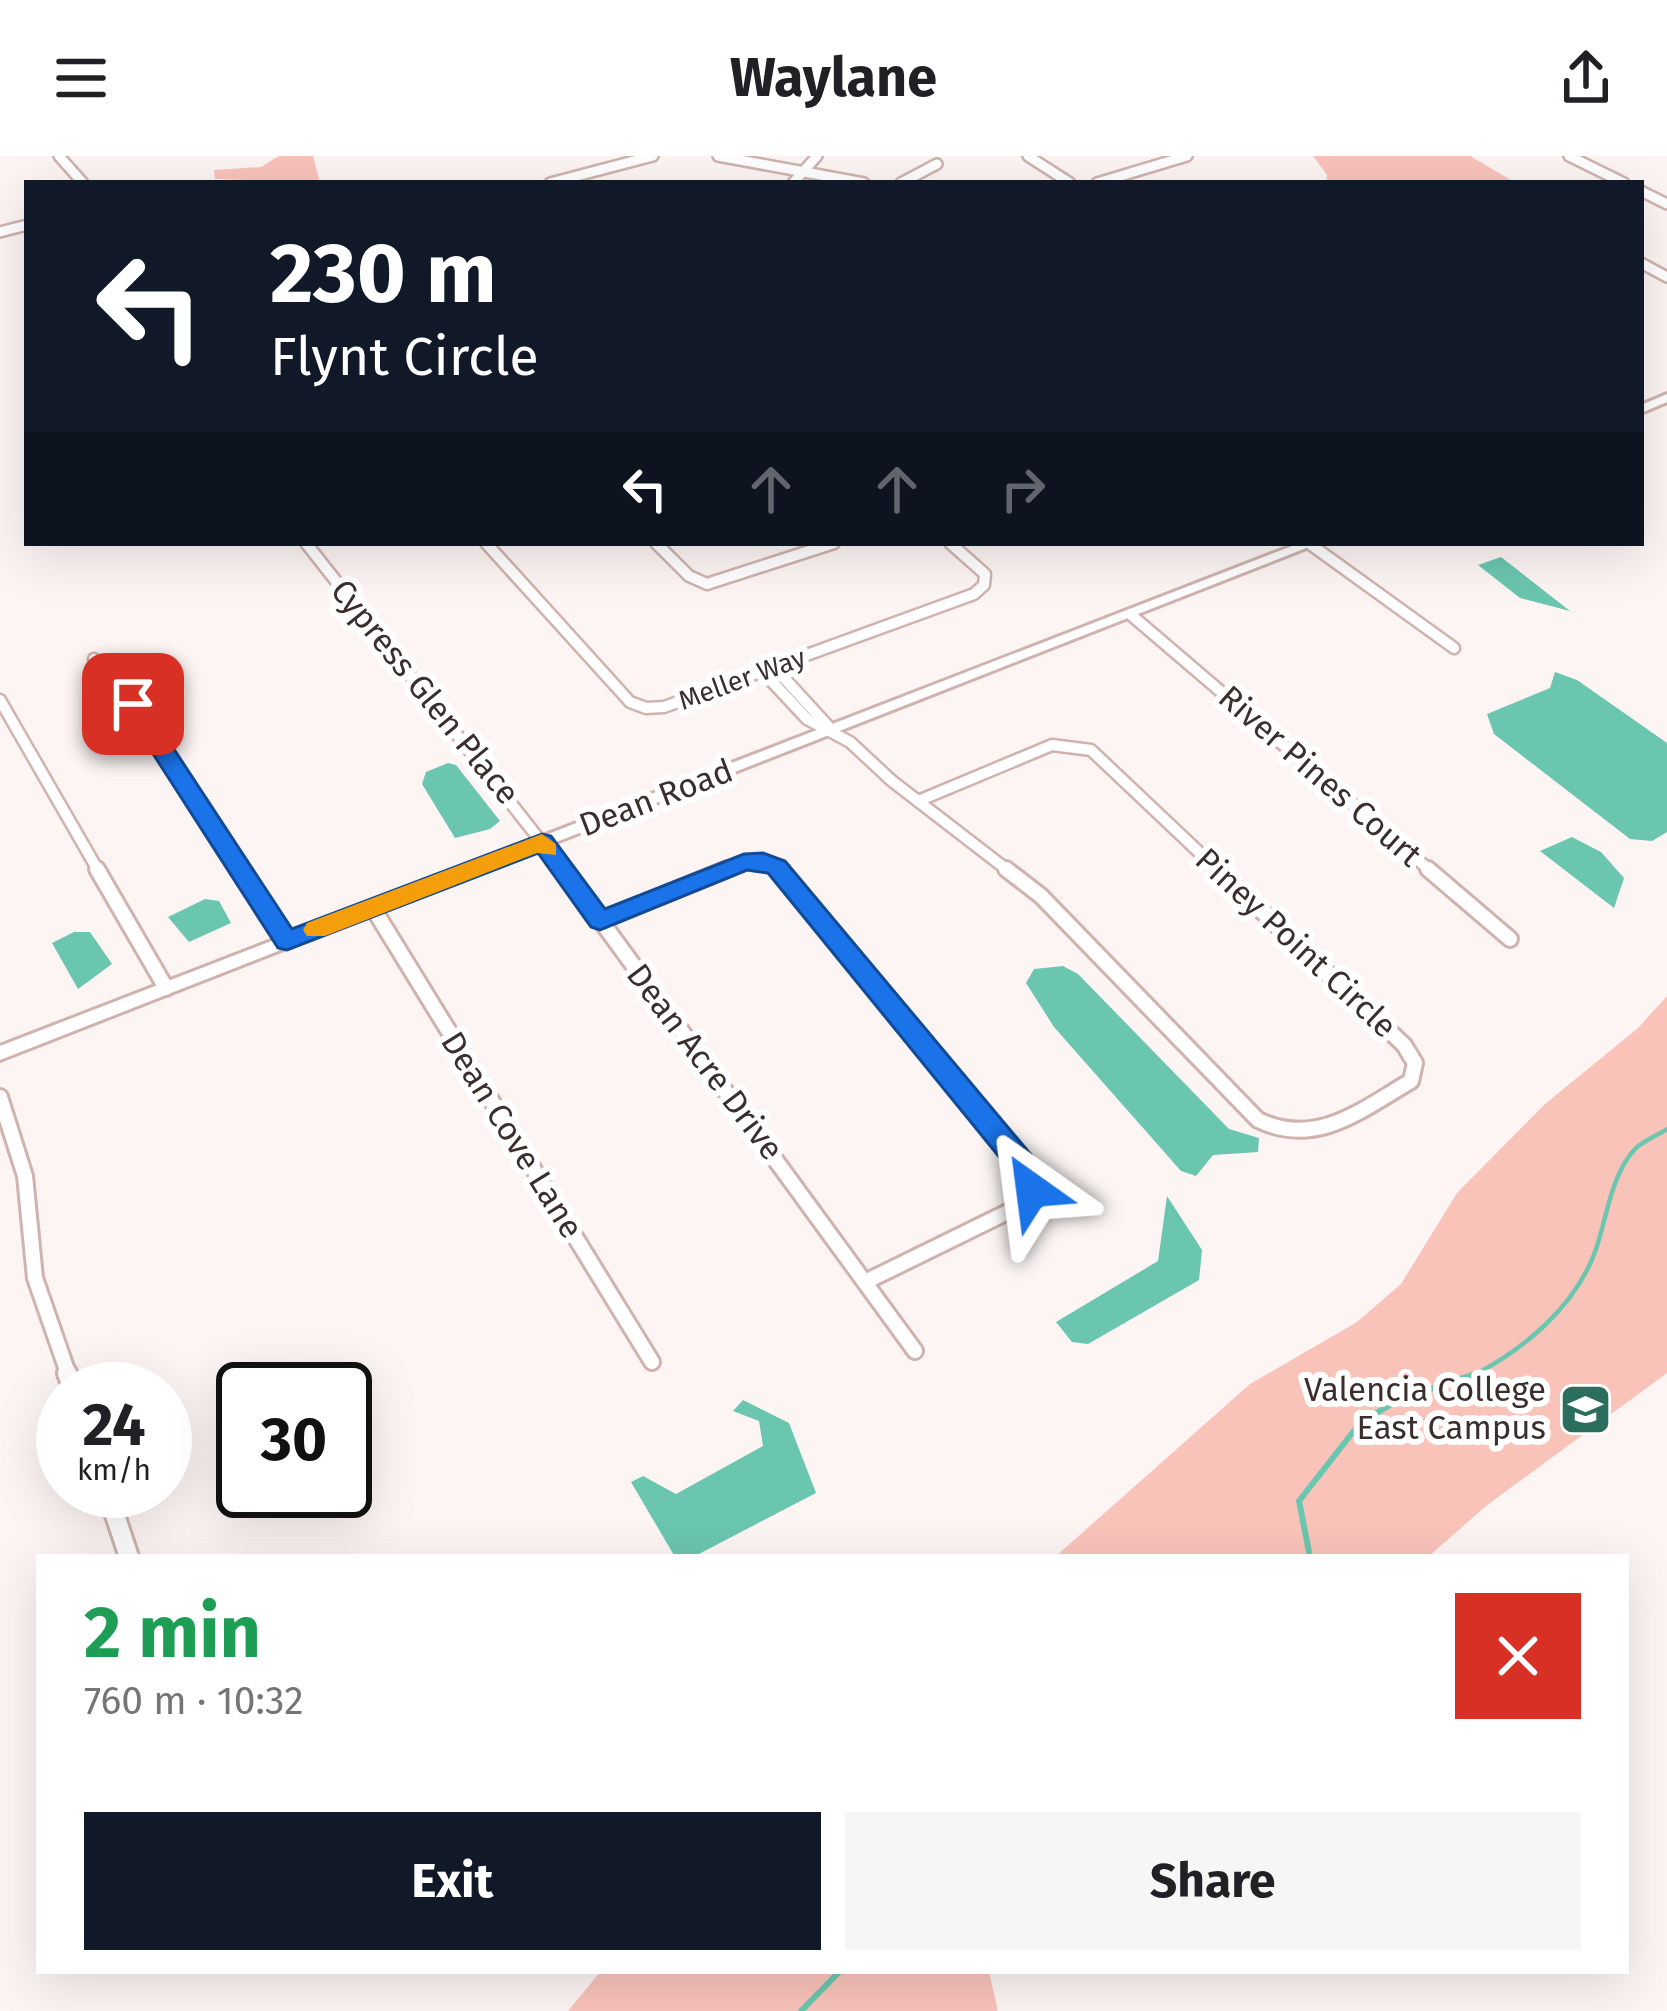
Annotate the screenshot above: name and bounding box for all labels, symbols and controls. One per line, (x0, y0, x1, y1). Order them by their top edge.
icon: menu (48, 45, 114, 111)
icon: share (1553, 45, 1619, 111)
text: Waylane (730, 46, 937, 110)
text: 230 m (270, 223, 497, 324)
icon: left (72, 228, 228, 384)
text: Flynt Circle (270, 325, 539, 389)
icon: left (612, 456, 678, 522)
icon: ahead (738, 456, 804, 522)
icon: ahead (864, 456, 930, 522)
icon: right (990, 456, 1056, 522)
street label: Cypress Glen Place (322, 572, 528, 812)
street label: Meller Way (674, 641, 811, 717)
pin (82, 653, 184, 755)
icon: arrive (100, 671, 166, 737)
street label: River Pines Court (1210, 677, 1430, 875)
street label: Dean Road (574, 750, 738, 846)
street label: Piney Point Circle (1187, 840, 1405, 1046)
street label: Dean Acre Drive (618, 956, 792, 1168)
street label: Dean Cove Lane (432, 1024, 592, 1246)
position arrow (969, 1127, 1095, 1253)
speed limit sign: 30 (216, 1362, 372, 1518)
place label: Valencia College East Campus (1304, 1370, 1546, 1448)
school or university icon: Valencia College East Campus (1557, 1381, 1613, 1437)
text: 24 (82, 1389, 146, 1461)
text: km/h (77, 1452, 151, 1488)
text: 2 min (84, 1590, 261, 1676)
button: close (1455, 1593, 1581, 1719)
text: 760 m · 10:32 (84, 1678, 304, 1724)
button: Exit (84, 1812, 821, 1950)
button: Share (845, 1812, 1581, 1950)

